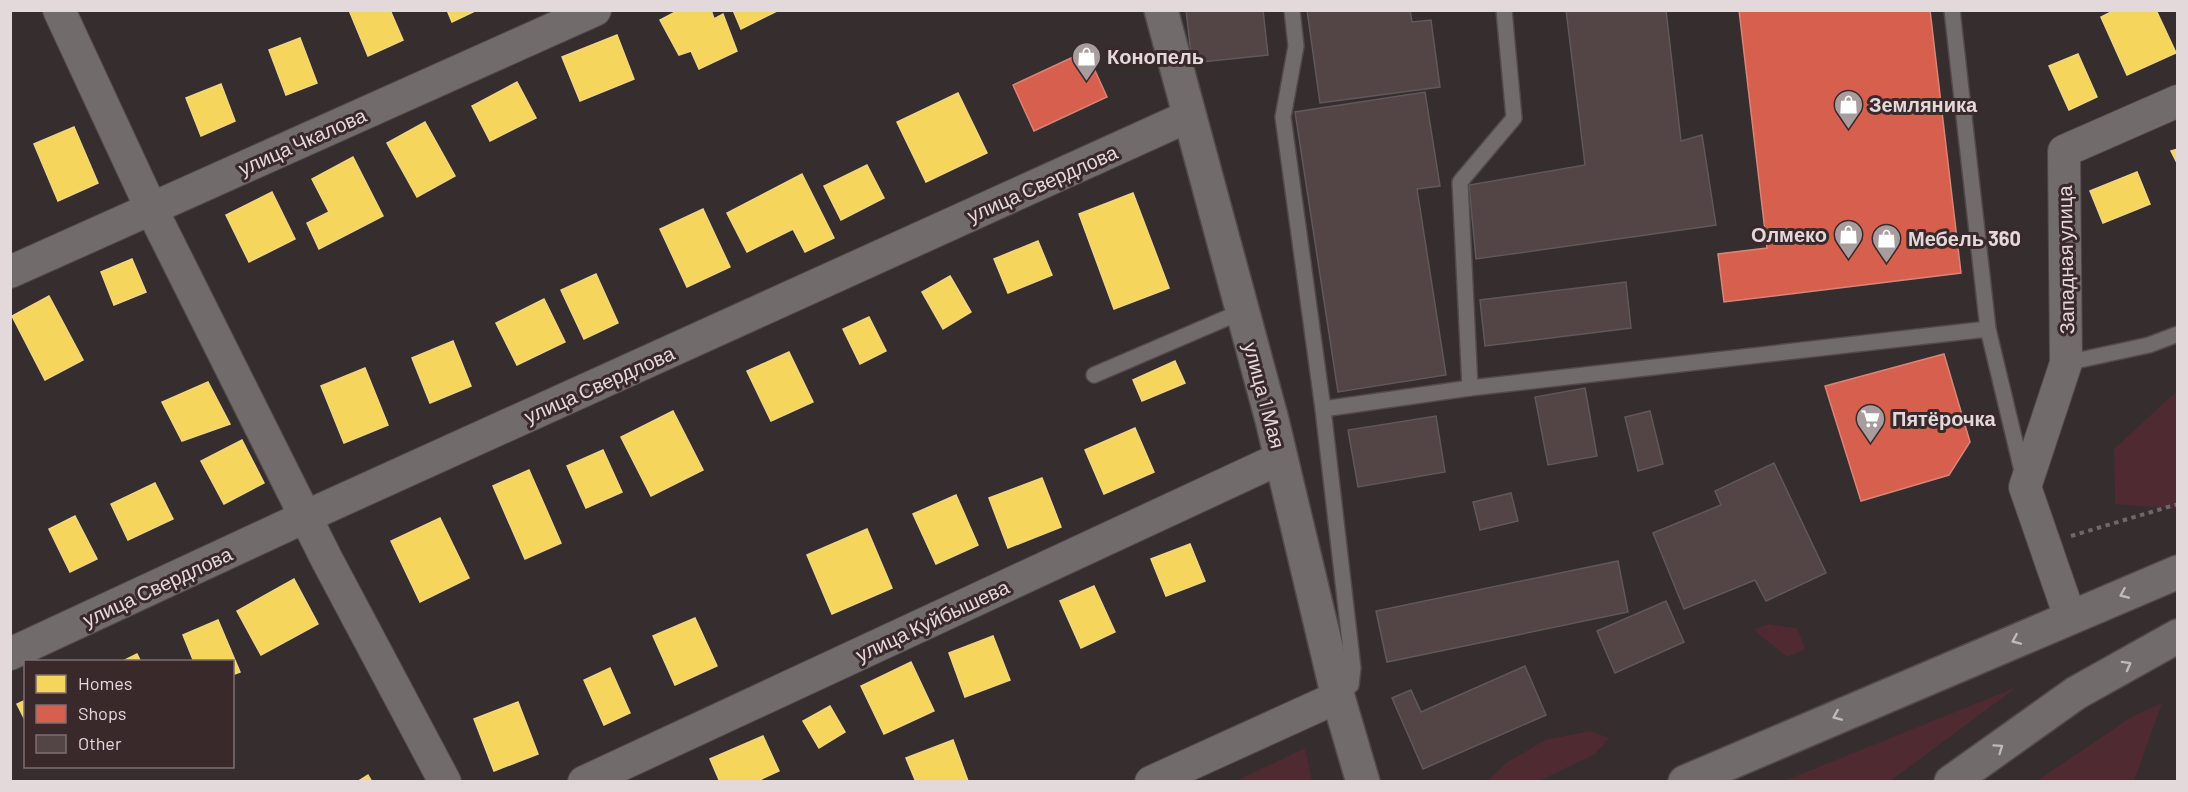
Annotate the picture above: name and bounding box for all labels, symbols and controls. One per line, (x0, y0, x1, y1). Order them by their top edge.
shop icon: Конопель (1070, 40, 1102, 82)
place label: Конопель (1107, 44, 1204, 68)
shop icon: Земляника (1832, 88, 1864, 130)
place label: Земляника (1869, 92, 1978, 116)
street label: улица Чкалова (234, 102, 370, 180)
street label: улица Свердлова (963, 139, 1122, 227)
street label: Западная улица (2052, 185, 2078, 335)
shop icon: Олмеко (1832, 218, 1864, 260)
place label: Олмеко (1751, 222, 1827, 246)
shop icon: Мебель 360 (1871, 222, 1903, 264)
place label: Мебель 360 (1908, 226, 2021, 250)
street label: улица 1 Мая (1239, 339, 1291, 451)
street label: улица Свердлова (520, 340, 679, 428)
supermarket icon: Пятёрочка (1855, 402, 1887, 444)
place label: Пятёрочка (1892, 406, 1997, 430)
street label: улица Свердлова (79, 541, 236, 631)
street label: улица Куйбышева (852, 574, 1013, 666)
one-way arrow (2119, 587, 2130, 599)
one-way arrow (2011, 633, 2022, 645)
legend (24, 660, 234, 768)
one-way arrow (2121, 661, 2131, 672)
text: Homes (78, 672, 132, 694)
text: Shops (78, 702, 127, 724)
one-way arrow (1832, 709, 1843, 721)
text: Other (78, 732, 122, 754)
one-way arrow (1992, 744, 2003, 755)

